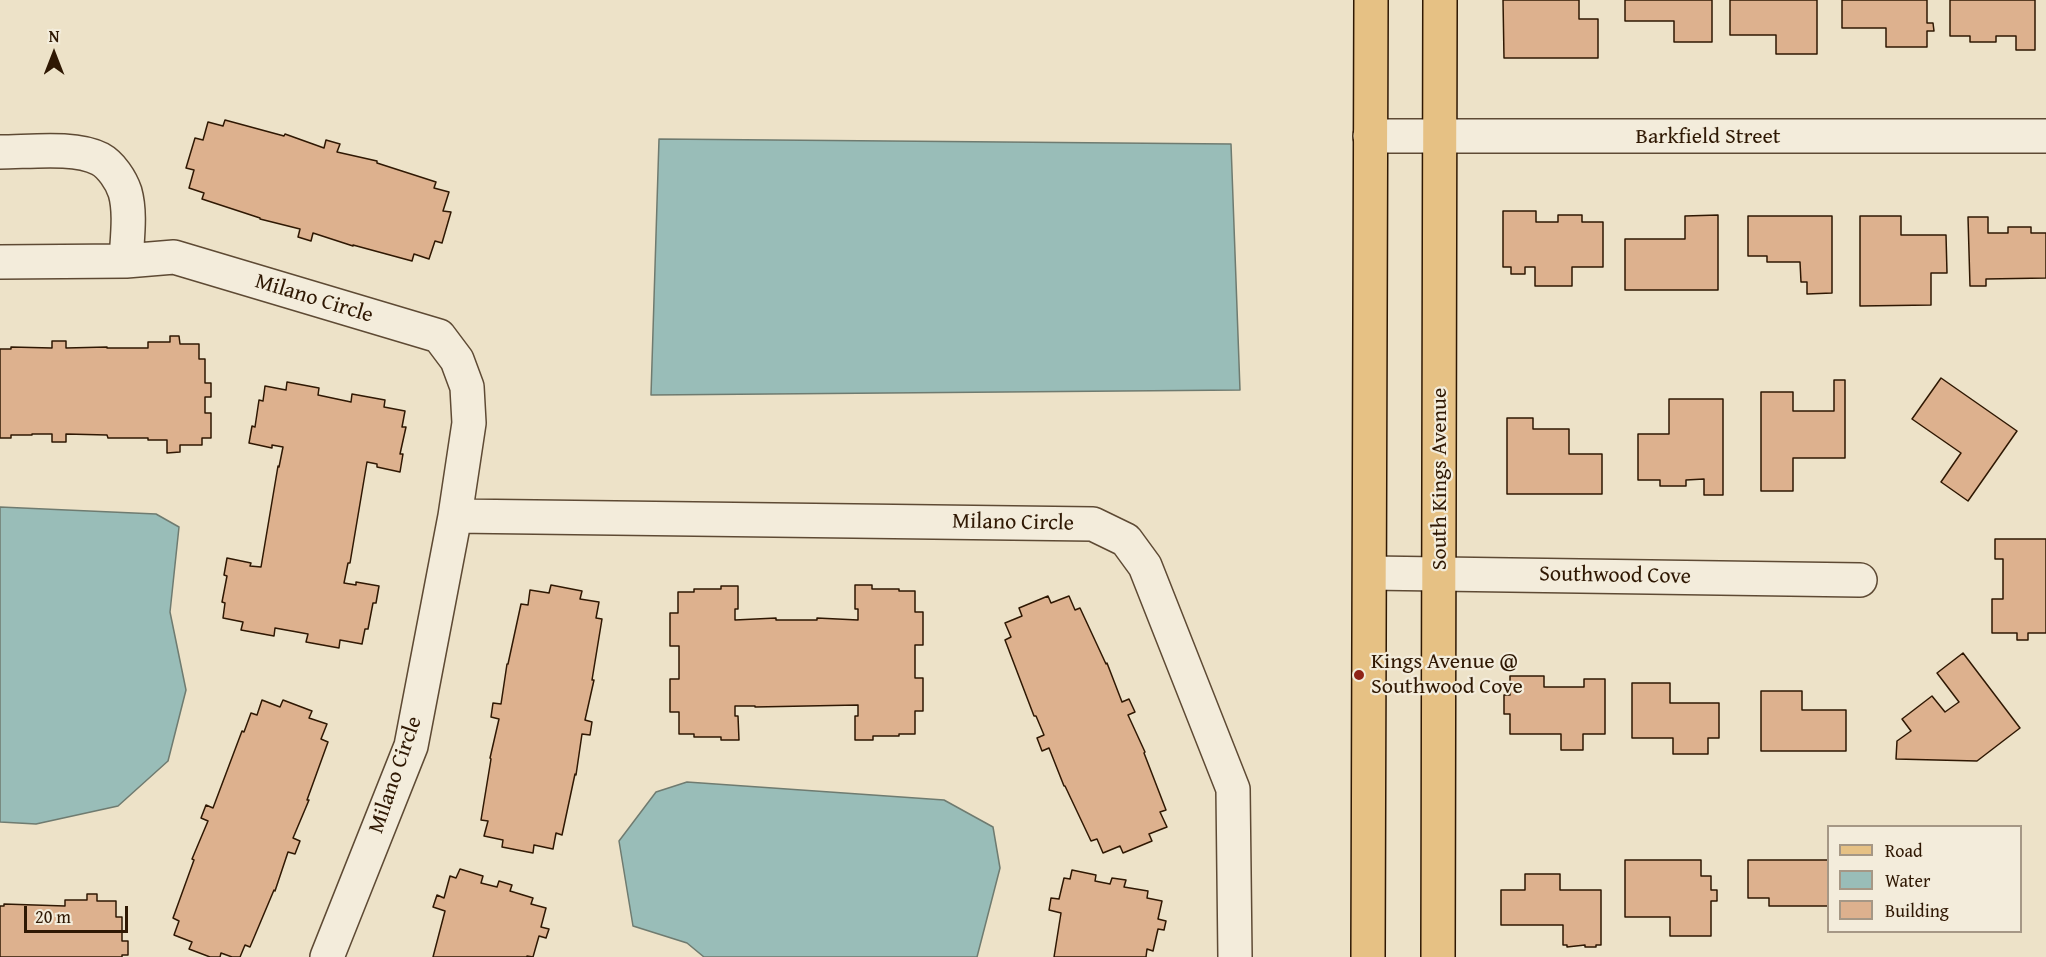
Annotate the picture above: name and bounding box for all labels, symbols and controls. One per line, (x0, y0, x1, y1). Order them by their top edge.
north arrow (24, 24, 84, 84)
text: N (49, 24, 59, 48)
street label: Barkfield Street (1635, 124, 1781, 150)
street label: Milano Circle (252, 269, 376, 329)
street label: South Kings Avenue (1427, 388, 1453, 570)
street label: Milano Circle (952, 509, 1074, 537)
street label: Southwood Cove (1539, 561, 1691, 591)
place label: Kings Avenue @ Southwood Cove (1371, 649, 1523, 700)
marker: Kings Avenue @ Southwood Cove (1352, 668, 1366, 682)
street label: Milano Circle (364, 713, 428, 837)
legend (1827, 825, 2022, 933)
text: Road (1885, 837, 1923, 864)
text: Water (1885, 867, 1930, 894)
scale bar (27, 894, 130, 932)
text: Building (1885, 897, 1949, 924)
text: 20 m (35, 903, 71, 930)

